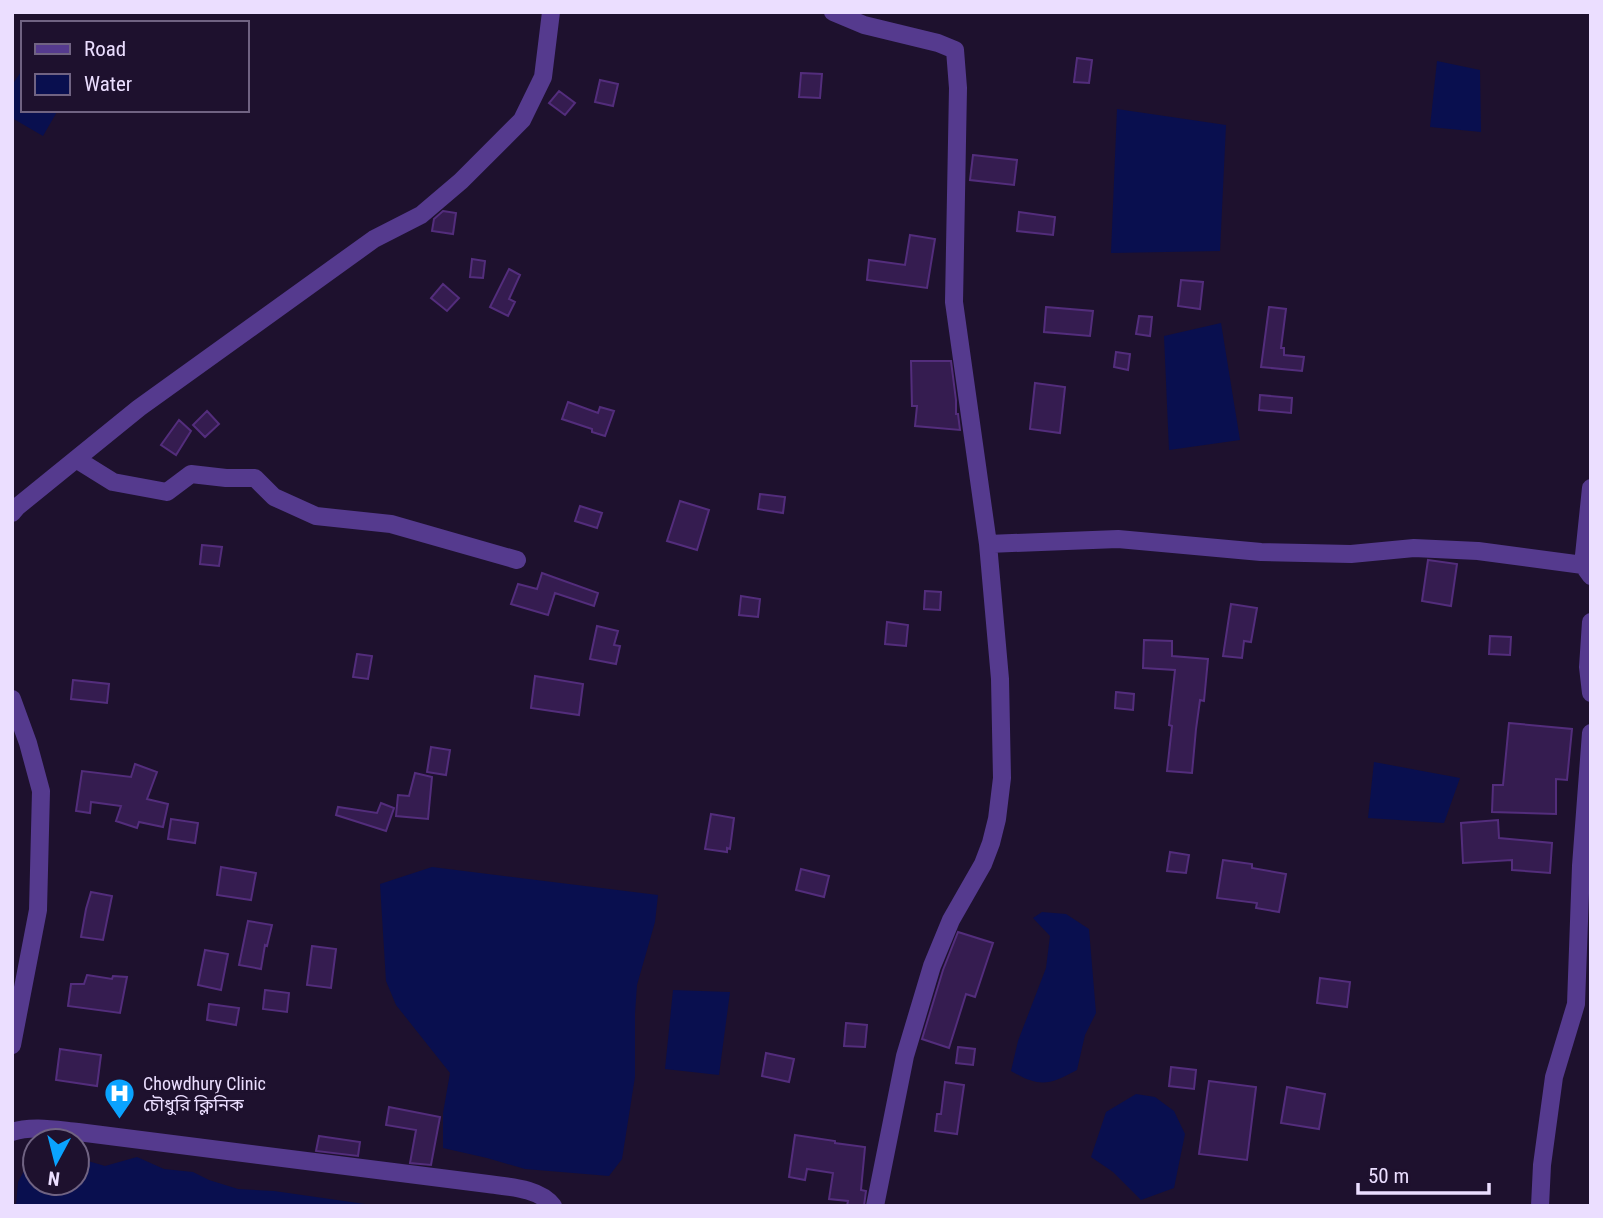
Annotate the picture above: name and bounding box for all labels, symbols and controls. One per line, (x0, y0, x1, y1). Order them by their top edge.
legend (21, 21, 248, 112)
text: Road (84, 37, 126, 61)
text: Water (84, 72, 132, 96)
place label: Chowdhury Clinic চৌধুরি ক্লিনিক (143, 1073, 266, 1116)
hospital icon: Chowdhury Clinic চৌধুরি ক্লিনিক (103, 1077, 137, 1121)
north arrow (21, 1127, 91, 1197)
scale bar (1358, 1152, 1489, 1196)
text: 50 m (1368, 1164, 1409, 1188)
text: N (47, 1166, 61, 1191)

